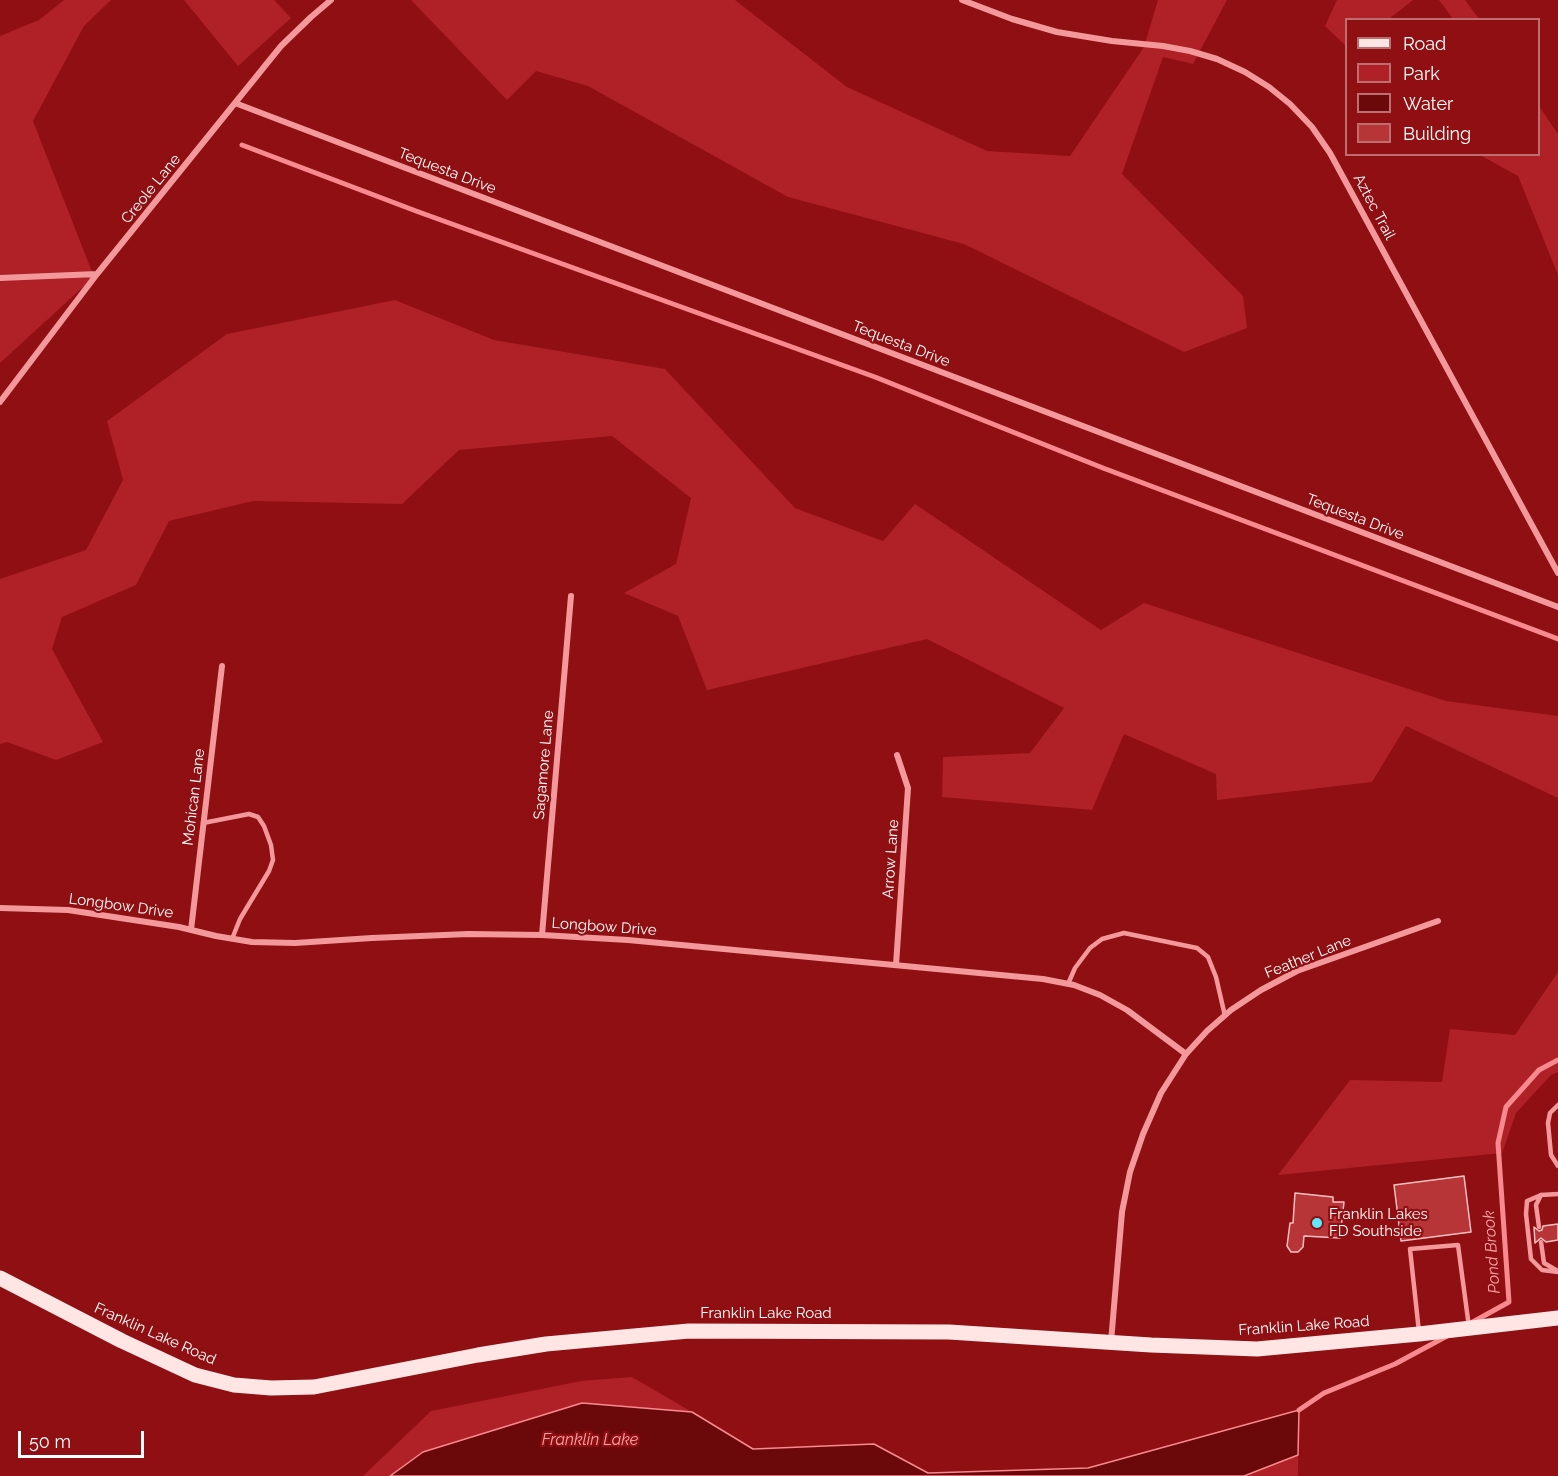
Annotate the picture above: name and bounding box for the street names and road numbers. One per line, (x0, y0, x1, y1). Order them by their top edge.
street label: Tequesta Drive (396, 144, 498, 198)
street label: Creole Lane (118, 151, 184, 227)
street label: Aztec Trail (1349, 171, 1399, 243)
street label: Tequesta Drive (850, 317, 952, 371)
street label: Tequesta Drive (1304, 490, 1406, 544)
street label: Sagamore Lane (530, 710, 558, 820)
street label: Mohican Lane (179, 748, 209, 846)
street label: Arrow Lane (879, 819, 903, 899)
street label: Longbow Drive (68, 890, 174, 922)
street label: Longbow Drive (551, 914, 657, 940)
street label: Feather Lane (1262, 932, 1354, 982)
street label: Franklin Lake Road (91, 1299, 219, 1369)
street label: Franklin Lake Road (700, 1304, 832, 1322)
street label: Franklin Lake Road (1238, 1312, 1370, 1340)

